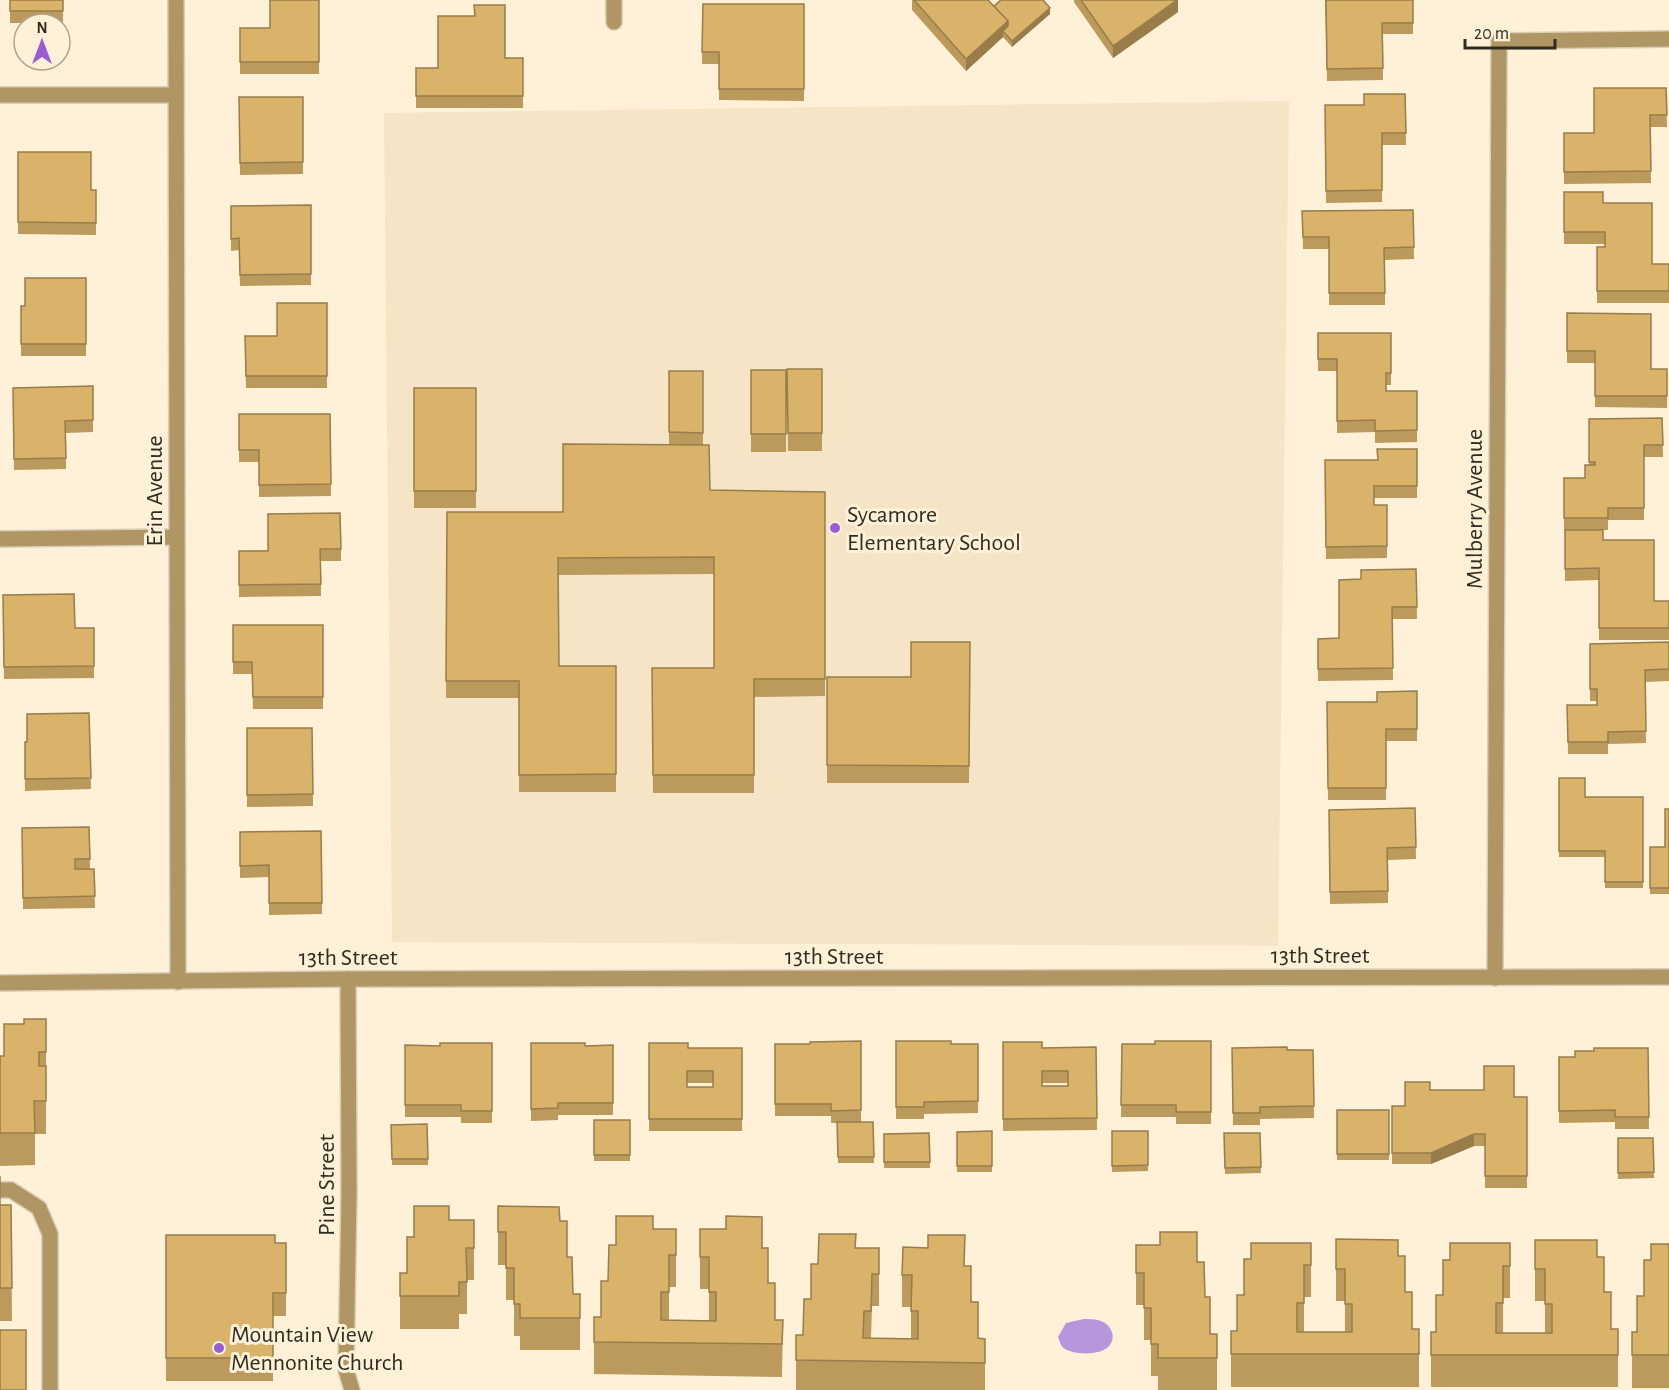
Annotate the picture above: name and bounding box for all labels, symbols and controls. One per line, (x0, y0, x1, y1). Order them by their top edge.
north arrow (12, 12, 72, 72)
scale bar (1465, 12, 1555, 50)
text: N (36, 20, 48, 36)
text: 20 m (1474, 25, 1509, 43)
street label: Mulberry Avenue (1463, 429, 1487, 589)
street label: Erin Avenue (143, 435, 167, 547)
place label: Sycamore Elementary School (847, 503, 1021, 555)
marker: Sycamore Elementary School (828, 521, 842, 535)
street label: 13th Street (1271, 944, 1370, 968)
street label: 13th Street (785, 945, 884, 969)
street label: 13th Street (299, 946, 398, 970)
street label: Pine Street (315, 1134, 339, 1236)
place label: Mountain View Mennonite Church (231, 1323, 404, 1375)
marker: Mountain View Mennonite Church (212, 1341, 226, 1355)

